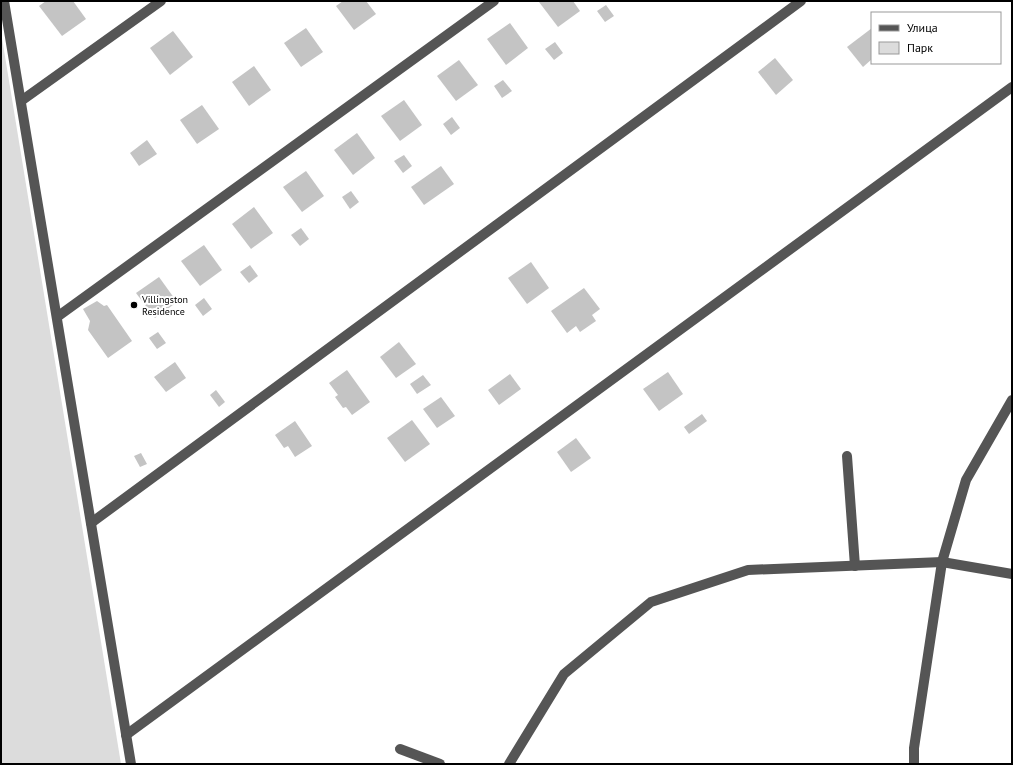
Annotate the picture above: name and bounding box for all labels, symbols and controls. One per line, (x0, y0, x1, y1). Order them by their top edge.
legend (871, 12, 1001, 64)
text: Улица (907, 20, 938, 35)
text: Парк (907, 40, 933, 55)
place label: Villingston Residence (141, 293, 188, 318)
marker: Villingston Residence (129, 300, 139, 310)

